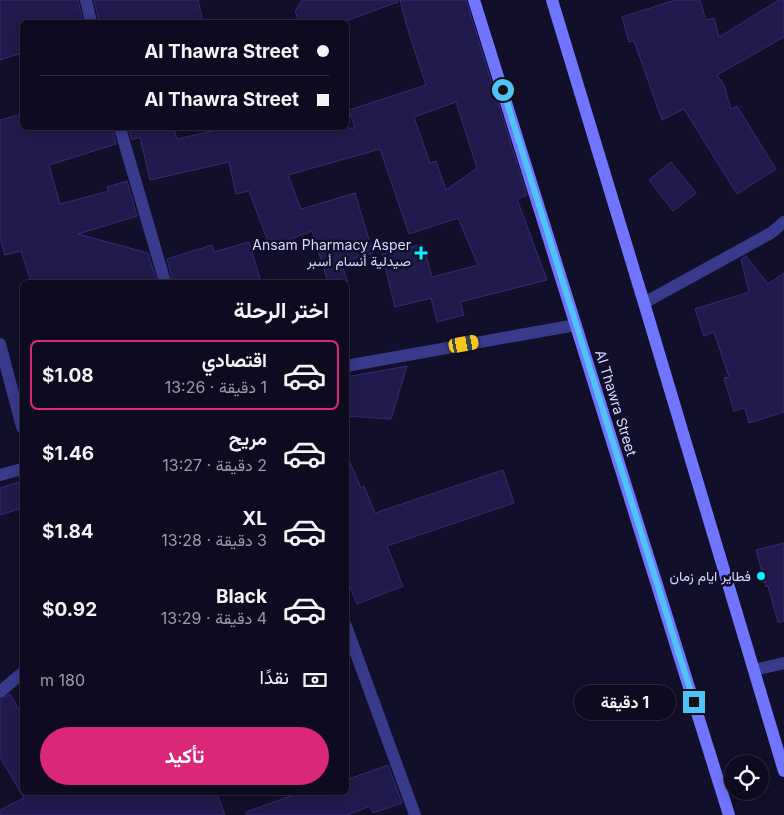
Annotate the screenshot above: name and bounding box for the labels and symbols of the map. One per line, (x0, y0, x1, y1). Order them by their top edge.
route start (492, 79, 514, 101)
place label: Ansam Pharmacy Asper صيدلية أنسام أسبر (252, 236, 411, 270)
marker: Ansam Pharmacy Asper صيدلية أنسام أسبر (415, 247, 427, 259)
car (447, 334, 480, 354)
street label: Al Thawra Street (592, 348, 641, 458)
place label: فطاير ايام زمان (669, 567, 751, 585)
marker: فطاير ايام زمان (755, 570, 767, 582)
callout: 1 دقيقة (574, 684, 676, 720)
route end (683, 691, 705, 713)

